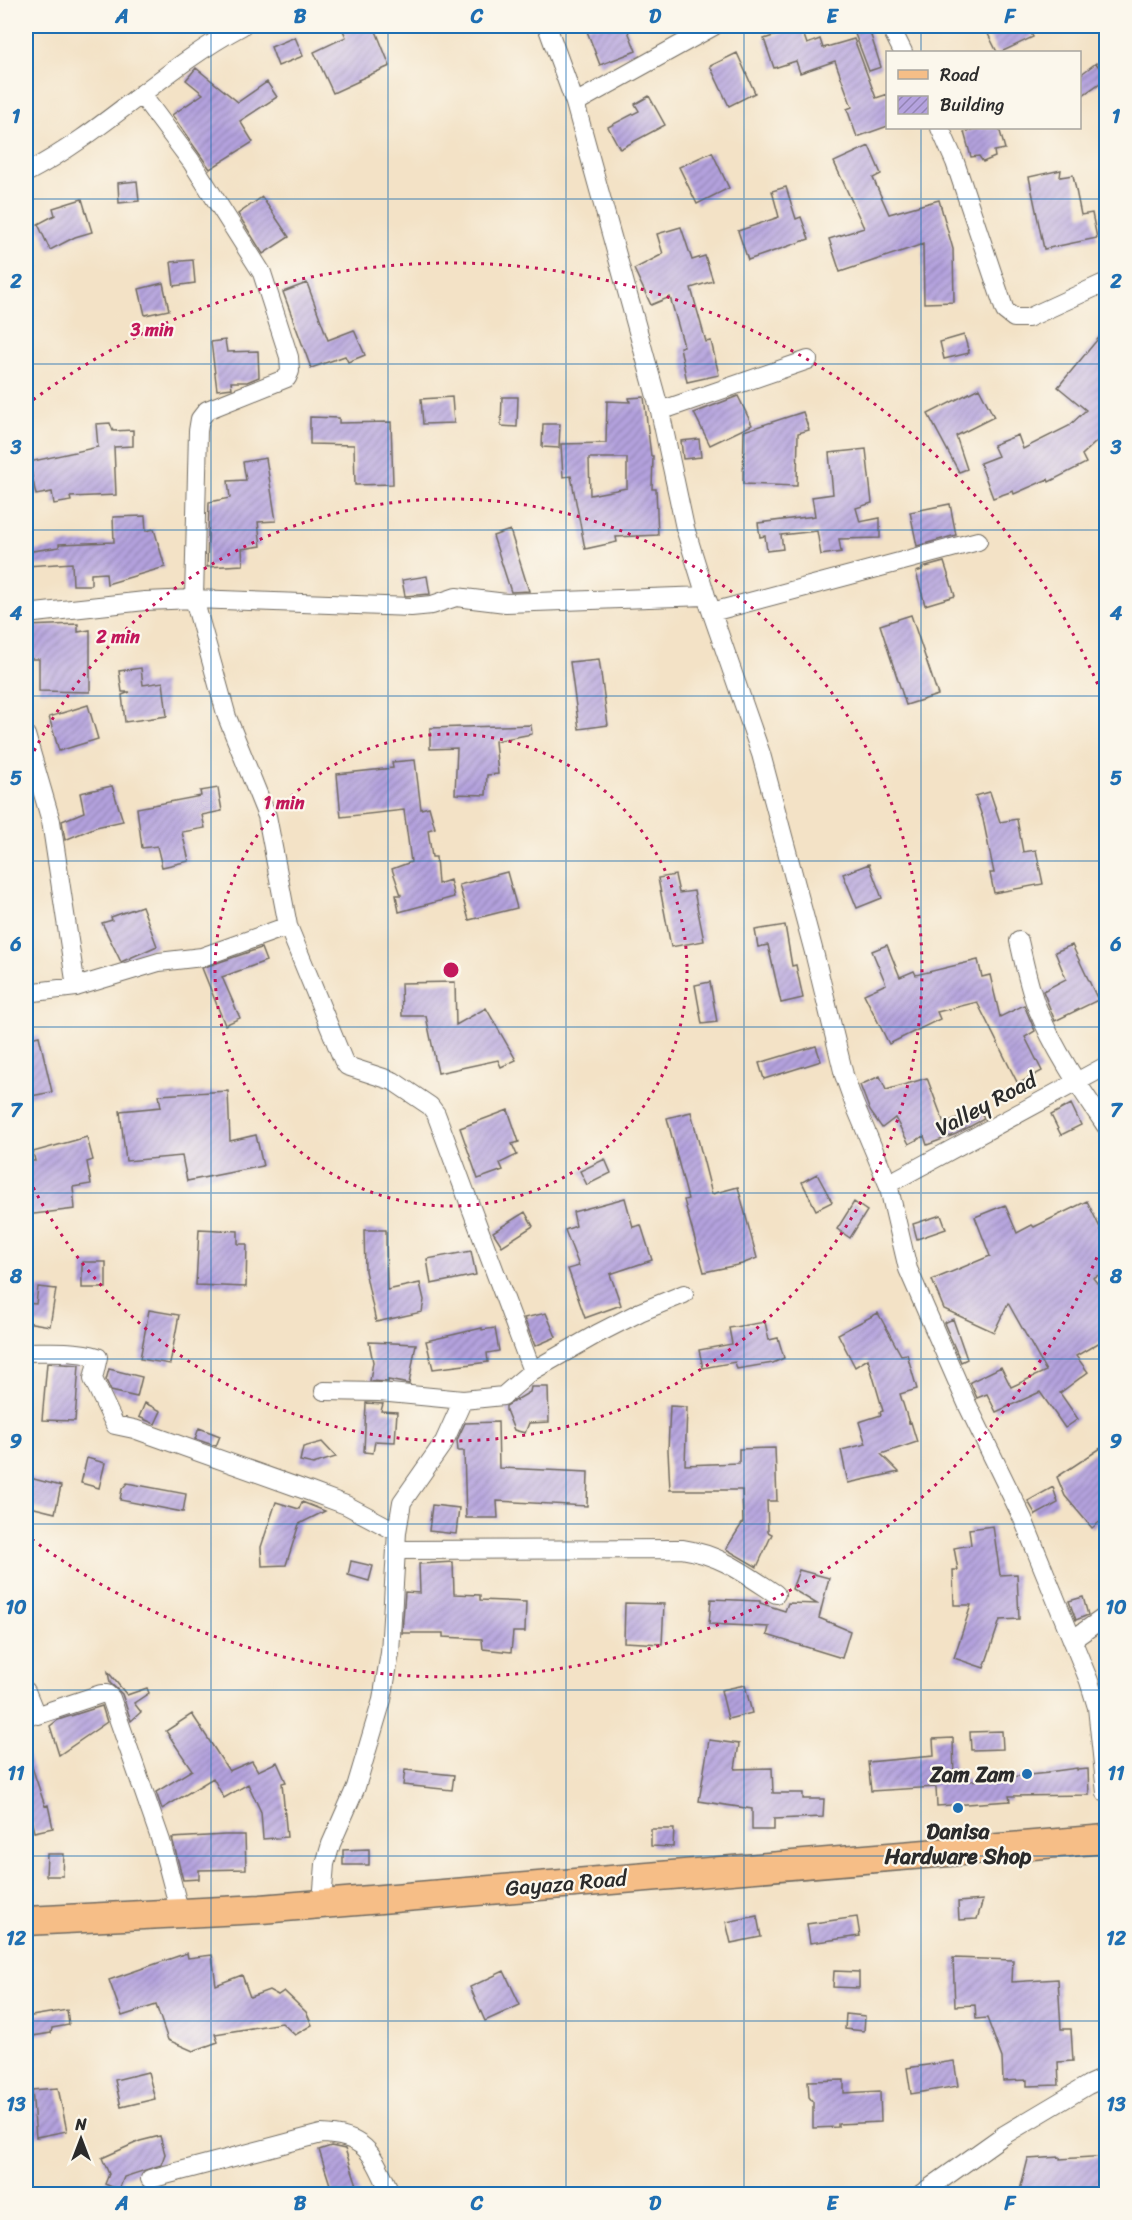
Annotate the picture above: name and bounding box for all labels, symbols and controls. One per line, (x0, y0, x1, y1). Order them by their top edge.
text: A (114, 0, 129, 34)
text: B (294, 0, 307, 34)
text: C (470, 0, 484, 34)
text: D (649, 0, 662, 34)
text: E (826, 0, 839, 34)
text: F (1004, 0, 1017, 34)
legend (886, 51, 1081, 129)
text: Road (940, 59, 980, 91)
text: Building (940, 89, 1004, 121)
text: 1 (12, 99, 21, 134)
text: 1 (1112, 99, 1121, 134)
text: 2 (9, 264, 22, 299)
text: 2 (1109, 264, 1122, 299)
text: 3 min (129, 314, 174, 346)
text: 3 (10, 430, 22, 465)
text: 3 (1110, 430, 1122, 465)
text: 4 (9, 596, 23, 631)
text: 4 (1109, 596, 1123, 631)
text: 2 min (95, 621, 140, 653)
text: 5 (10, 761, 22, 796)
text: 5 (1110, 761, 1122, 796)
text: 1 min (264, 787, 305, 819)
text: 6 (9, 927, 22, 962)
text: 6 (1109, 927, 1122, 962)
centre of rings (441, 960, 461, 980)
street label: Valley Road (928, 1060, 1045, 1147)
text: 7 (10, 1093, 23, 1128)
text: 7 (1110, 1093, 1123, 1128)
text: 8 (9, 1259, 23, 1294)
text: 8 (1109, 1259, 1123, 1294)
text: 9 (10, 1424, 22, 1459)
text: 9 (1110, 1424, 1122, 1459)
text: 10 (5, 1590, 27, 1625)
text: 10 (1105, 1590, 1127, 1625)
place label: Zam Zam (929, 1755, 1015, 1794)
text: 11 (7, 1756, 25, 1791)
text: 11 (1107, 1756, 1125, 1791)
marker: Zam Zam (1020, 1767, 1034, 1781)
marker: Danisa Hardware Shop (951, 1801, 965, 1815)
place label: Danisa Hardware Shop (884, 1812, 1032, 1876)
street label: Gayaza Road (504, 1858, 630, 1908)
text: 12 (6, 1921, 27, 1956)
text: 12 (1106, 1921, 1127, 1956)
text: 13 (6, 2087, 26, 2122)
text: 13 (1106, 2087, 1126, 2122)
north arrow (51, 2109, 111, 2169)
text: N (74, 2110, 87, 2139)
text: A (114, 2186, 129, 2220)
text: B (294, 2186, 307, 2220)
text: C (470, 2186, 484, 2220)
text: D (649, 2186, 662, 2220)
text: E (826, 2186, 839, 2220)
text: F (1004, 2186, 1017, 2220)

